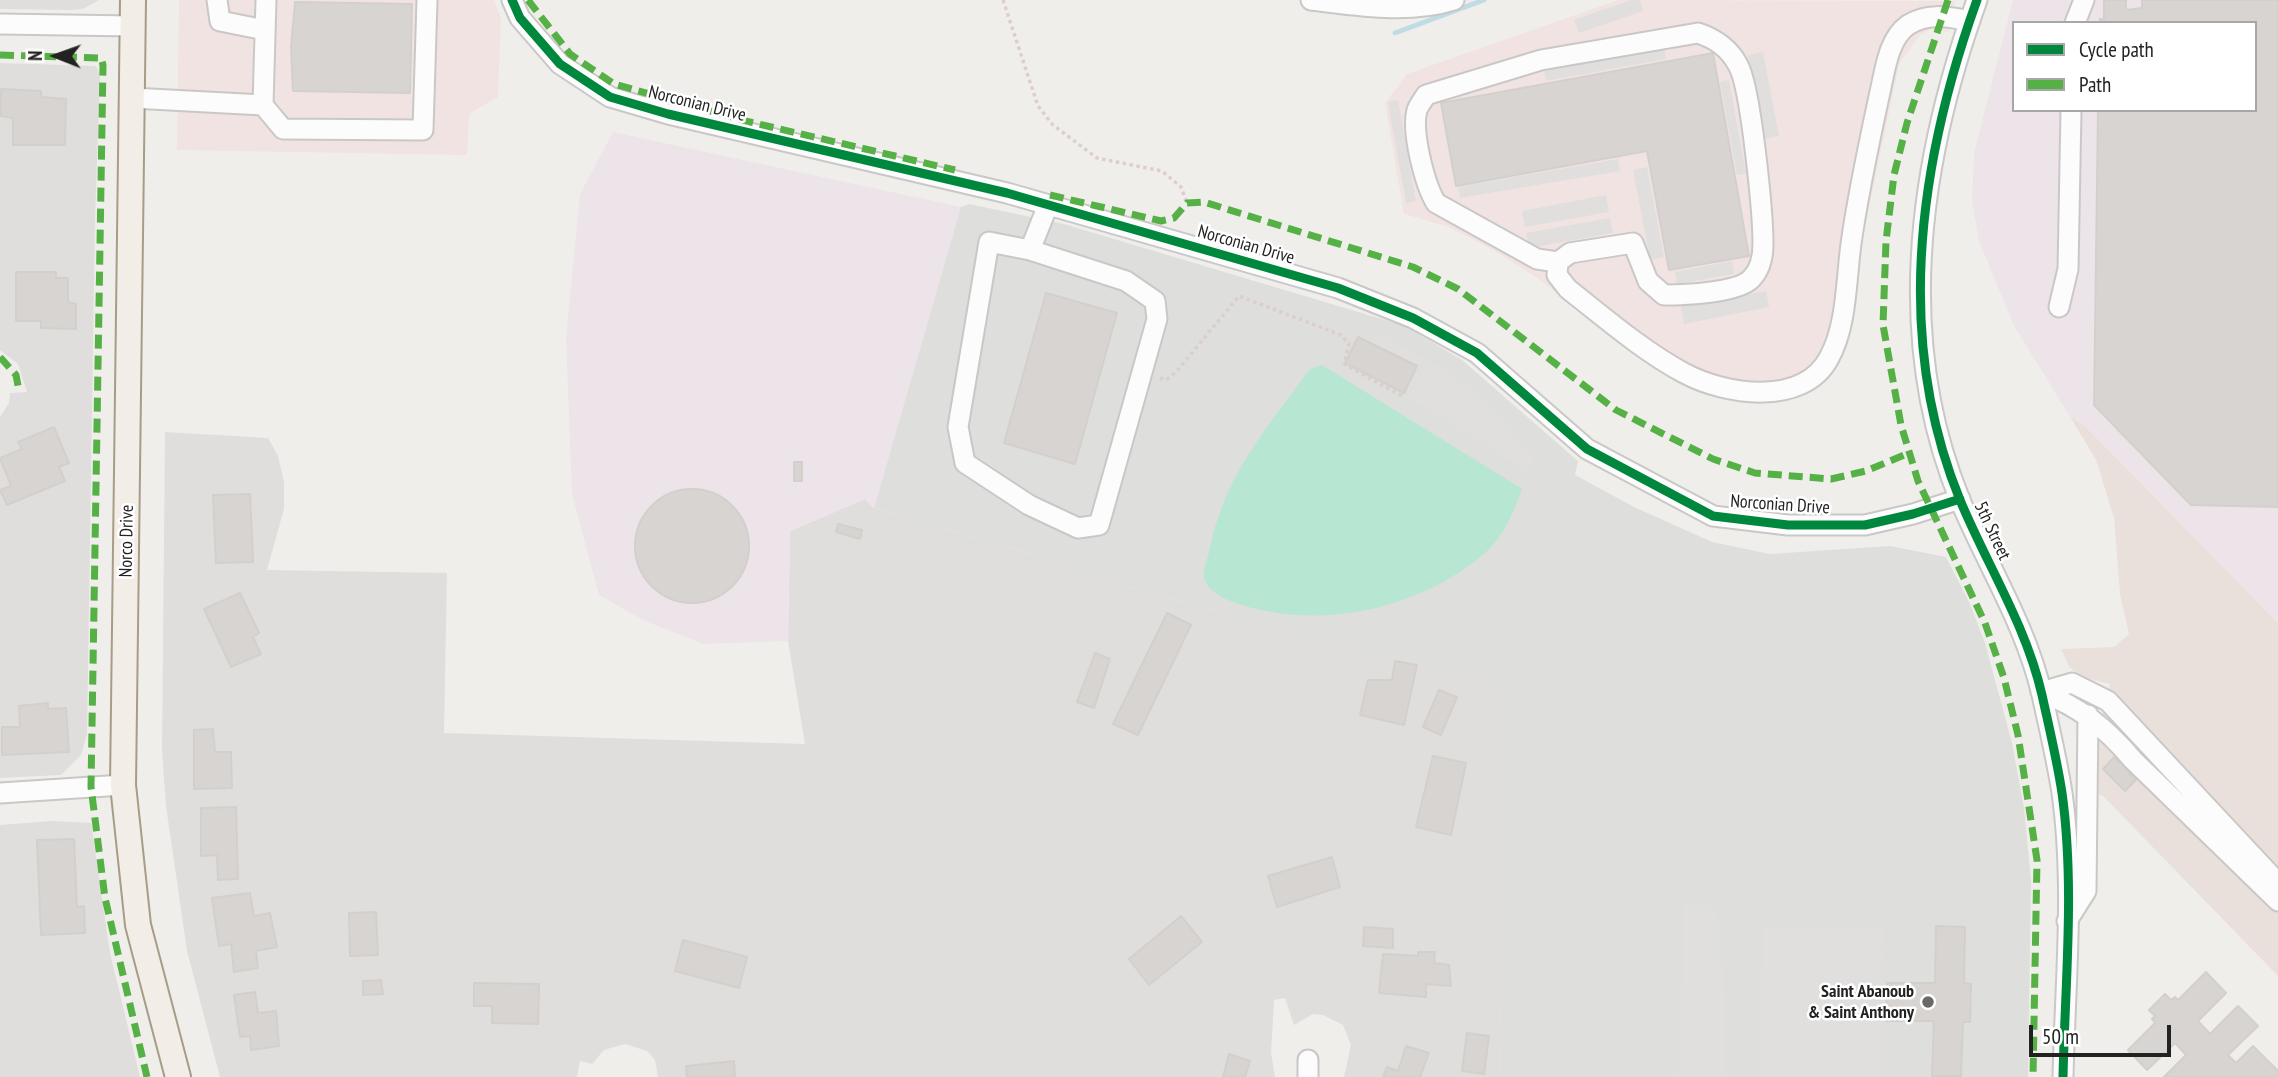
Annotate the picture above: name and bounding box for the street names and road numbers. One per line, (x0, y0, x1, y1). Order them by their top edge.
street label: Norconian Drive (646, 81, 748, 127)
street label: Norconian Drive (1195, 221, 1297, 269)
street label: Norconian Drive (1730, 491, 1830, 519)
street label: 5th Street (1969, 498, 2015, 564)
street label: Norco Drive (116, 504, 138, 578)

